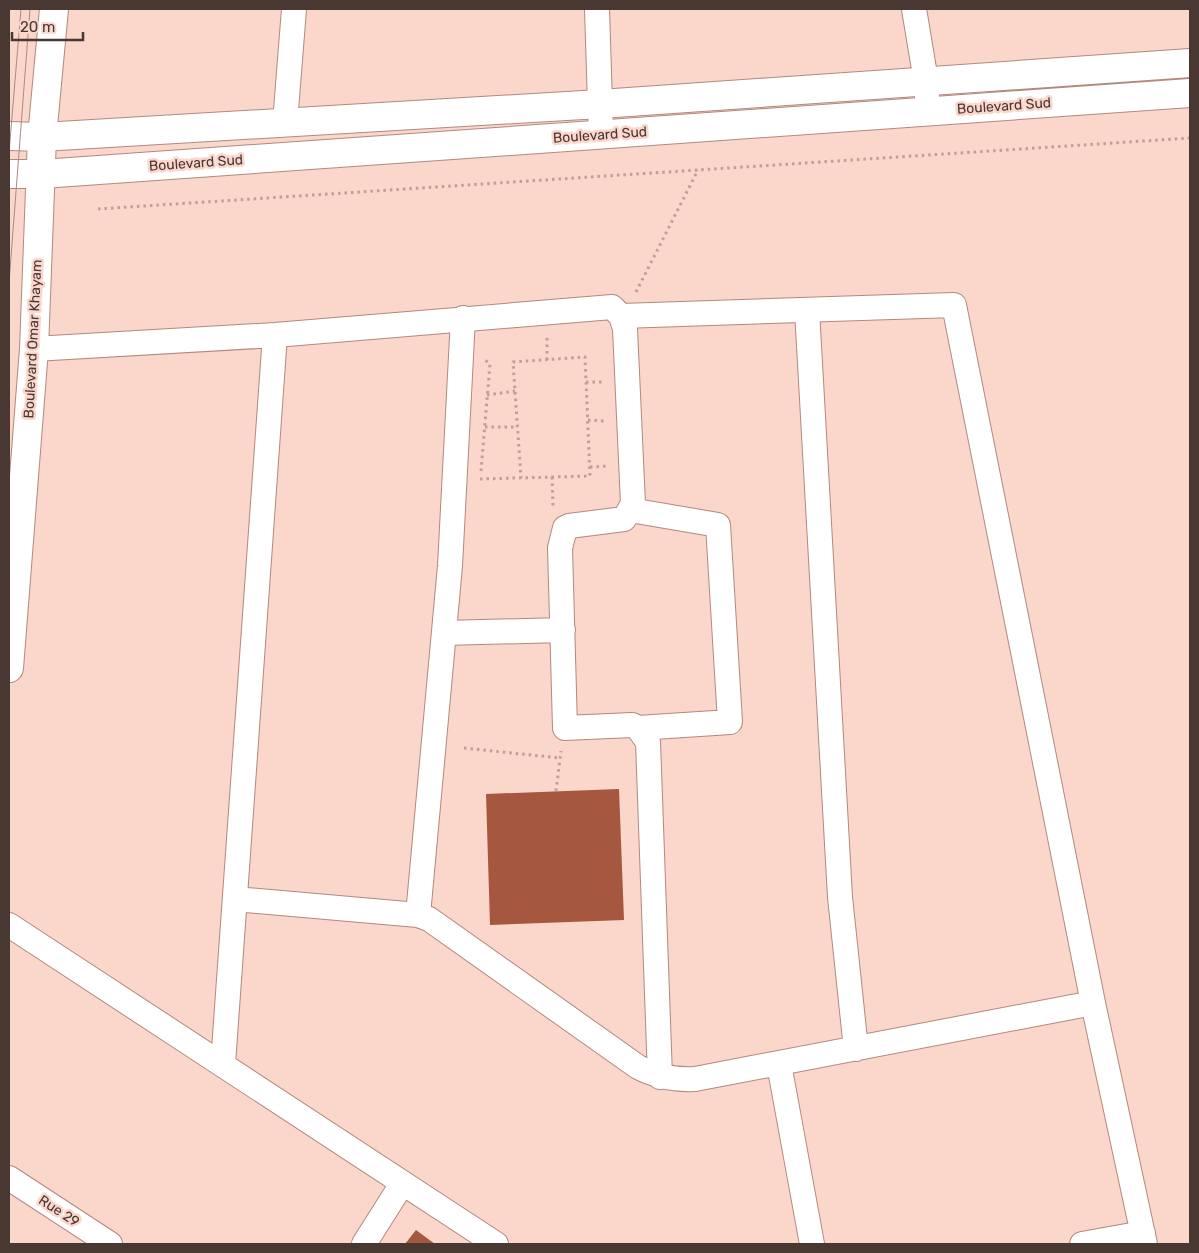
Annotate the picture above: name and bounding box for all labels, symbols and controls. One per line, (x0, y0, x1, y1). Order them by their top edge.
scale bar (12, 10, 84, 42)
text: 20 m (20, 18, 55, 36)
street label: Boulevard Sud (956, 94, 1052, 118)
street label: Boulevard Sud (552, 123, 648, 147)
street label: Boulevard Sud (148, 151, 244, 175)
street label: Boulevard Omar Khayam (20, 259, 46, 419)
street label: Rue 29 (35, 1192, 83, 1230)

